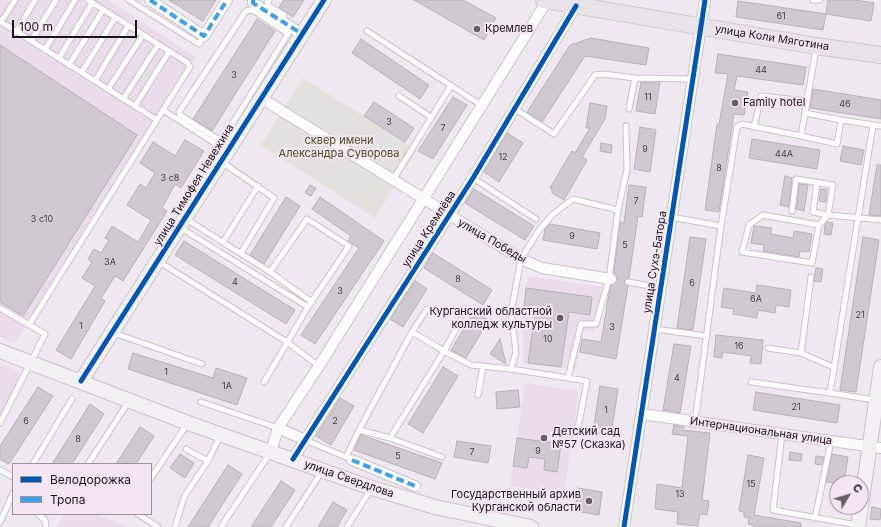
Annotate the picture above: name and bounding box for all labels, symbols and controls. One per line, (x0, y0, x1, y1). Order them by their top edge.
house number: 61 (776, 11, 786, 21)
scale bar (14, 12, 139, 38)
text: 100 m (19, 19, 53, 34)
place label: Кремлев (485, 22, 533, 36)
street label: улица Коли Мяготина (714, 22, 830, 54)
marker: Кремлев (472, 24, 482, 34)
house number: 44 (755, 65, 767, 75)
house number: 3 (231, 70, 237, 80)
house number: 11 (644, 92, 652, 102)
place label: Family hotel (743, 96, 805, 110)
marker: Family hotel (730, 98, 740, 108)
house number: 46 (839, 99, 851, 109)
house number: 3 (386, 117, 392, 127)
street label: улица Тимофея Невежина (151, 122, 237, 248)
house number: 7 (440, 123, 446, 133)
park label: сквер имени Александра Суворова (279, 134, 399, 160)
house number: 9 (642, 144, 648, 154)
house number: 44А (775, 149, 793, 159)
house number: 12 (498, 152, 508, 162)
house number: 8 (716, 163, 722, 173)
house number: 3 с8 (161, 173, 179, 183)
street label: улица Кремлёва (399, 188, 459, 270)
house number: 7 (633, 196, 639, 206)
street label: улица Сухэ-Батора (640, 210, 670, 314)
house number: 3 с10 (31, 214, 53, 224)
street label: улица Победы (455, 216, 529, 266)
house number: 9 (569, 231, 575, 241)
house number: 5 (622, 240, 628, 250)
house number: 3А (104, 257, 116, 267)
house number: 8 (455, 274, 461, 284)
house number: 4 (232, 277, 238, 287)
house number: 6 (689, 278, 695, 288)
house number: 3 (337, 286, 343, 296)
house number: 6А (750, 294, 762, 304)
place label: Курганский областной колледж культуры (430, 305, 552, 331)
house number: 21 (855, 310, 865, 320)
marker: Курганский областной колледж культуры (555, 313, 565, 323)
house number: 1 (79, 321, 83, 331)
house number: 3 (609, 322, 615, 332)
house number: 10 (543, 334, 553, 344)
house number: 16 (734, 341, 744, 351)
house number: 1 (164, 367, 168, 377)
house number: 4 (674, 373, 680, 383)
house number: 1А (222, 381, 232, 391)
house number: 21 (791, 402, 801, 412)
house number: 1 (604, 405, 608, 415)
street label: Интернациональная улица (689, 414, 833, 448)
house number: 6 (23, 416, 29, 426)
house number: 2 (332, 416, 338, 426)
place label: Детский сад №57 (Сказка) (552, 425, 626, 451)
marker: Детский сад №57 (Сказка) (539, 433, 549, 443)
house number: 8 (75, 434, 81, 444)
house number: 9 (535, 446, 541, 456)
house number: 7 (469, 447, 475, 457)
house number: 5 (395, 451, 401, 461)
street label: улица Свердлова (302, 457, 396, 501)
legend (12, 463, 152, 515)
text: Велодорожка (50, 472, 131, 487)
north arrow (829, 475, 869, 515)
house number: 15 (746, 479, 756, 489)
text: С (850, 481, 866, 496)
place label: Государственный архив Курганской области (451, 488, 581, 514)
house number: 13 (675, 489, 685, 499)
text: Тропа (50, 492, 85, 507)
marker: Государственный архив Курганской области (584, 496, 594, 506)

